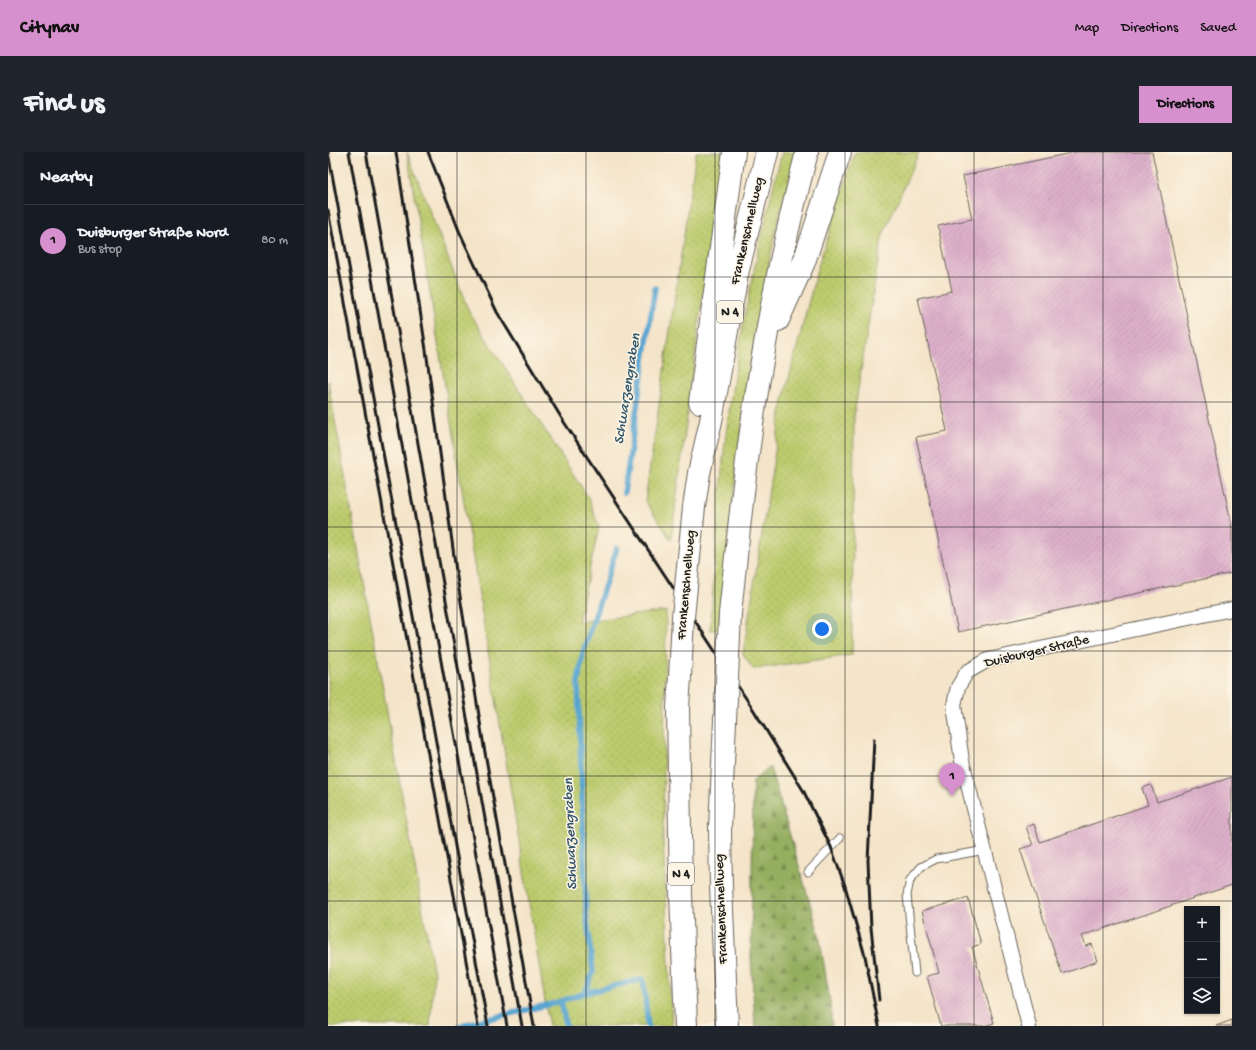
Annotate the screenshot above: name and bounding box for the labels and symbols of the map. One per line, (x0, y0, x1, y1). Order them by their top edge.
street label: Frankenschnellweg (727, 175, 769, 288)
road number: N 4 (717, 301, 743, 323)
water label: Schwarzengraben (610, 332, 646, 446)
street label: Frankenschnellweg (674, 529, 700, 642)
your location (812, 619, 832, 639)
street label: Duisburger Straße (982, 632, 1092, 673)
pin: 1 (939, 763, 965, 796)
water label: Schwarzengraben (560, 777, 582, 890)
street label: Frankenschnellweg (712, 854, 732, 965)
road number: N 4 (668, 863, 694, 885)

